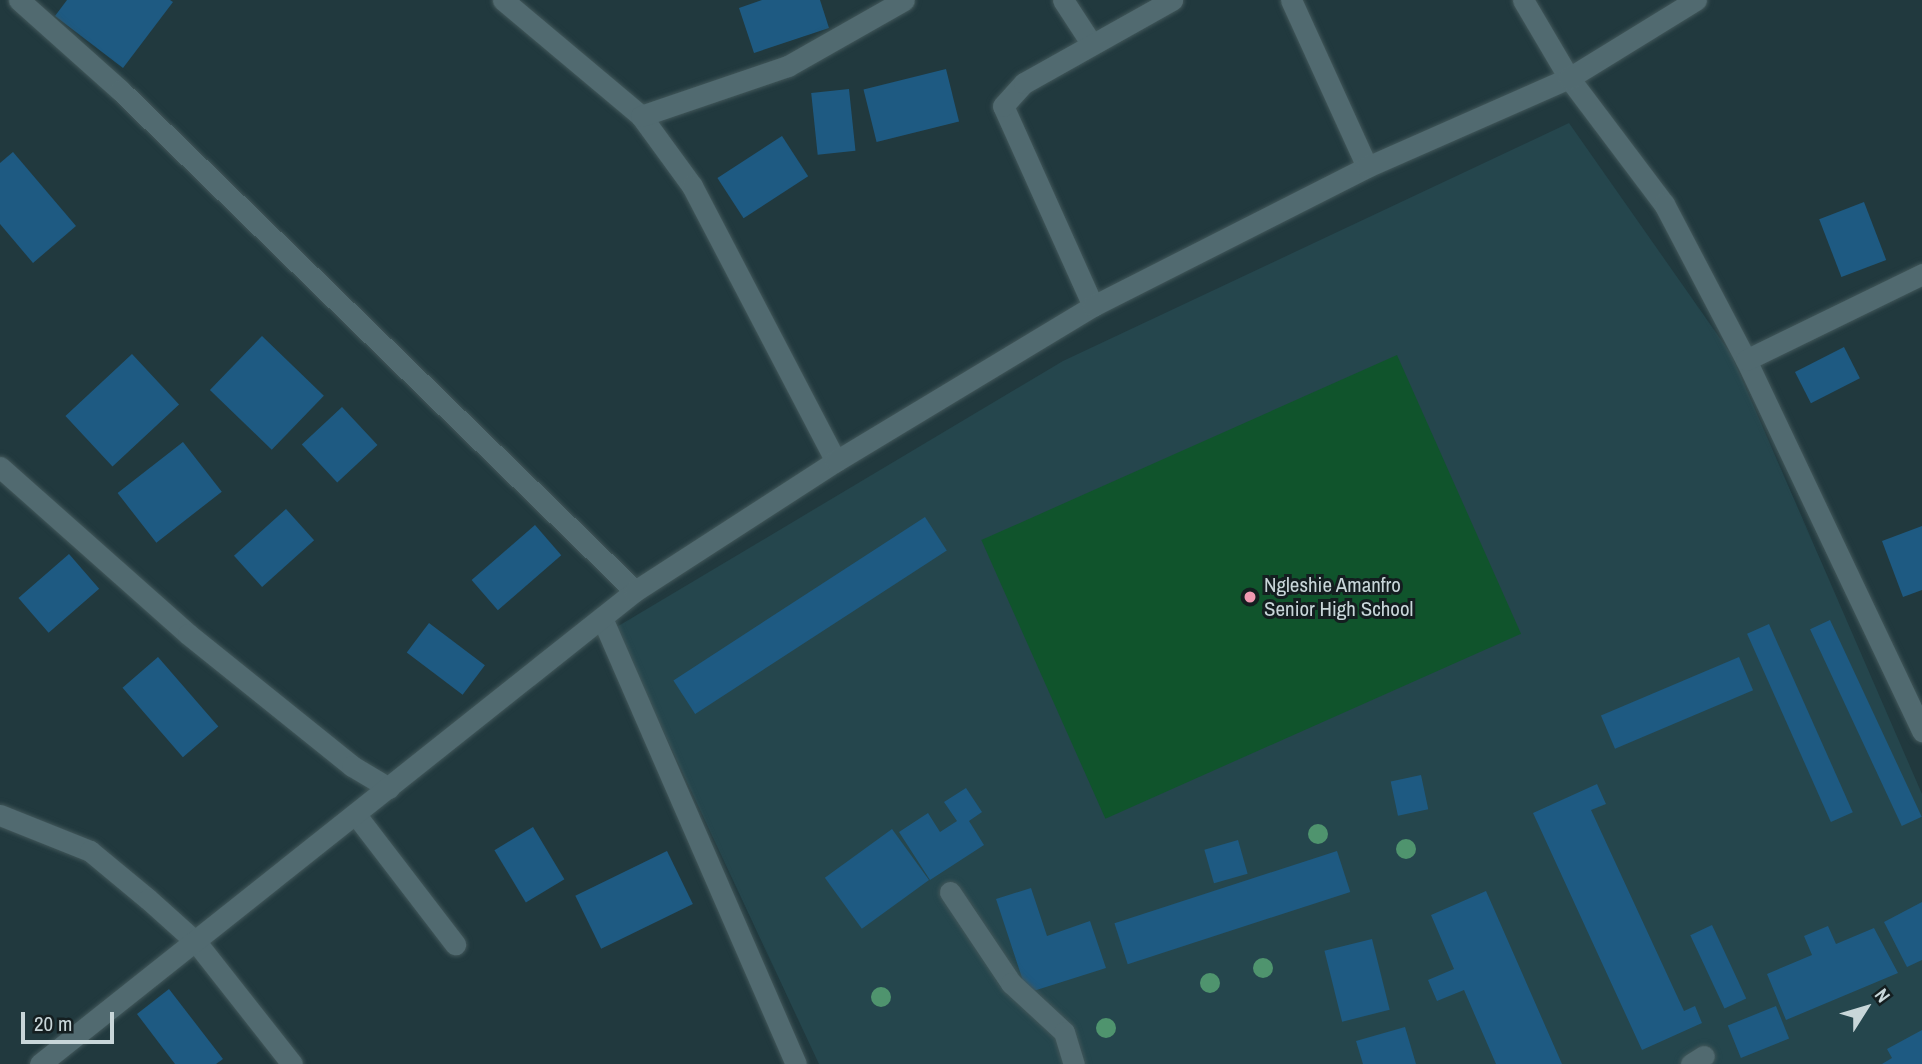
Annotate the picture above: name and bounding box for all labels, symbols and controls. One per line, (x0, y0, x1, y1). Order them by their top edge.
place label: Ngleshie Amanfro Senior High School (1264, 572, 1413, 622)
marker: Ngleshie Amanfro Senior High School (1242, 589, 1258, 605)
north arrow (1831, 973, 1901, 1043)
text: N (1869, 983, 1897, 1008)
scale bar (24, 998, 117, 1042)
text: 20 m (34, 1009, 72, 1038)

